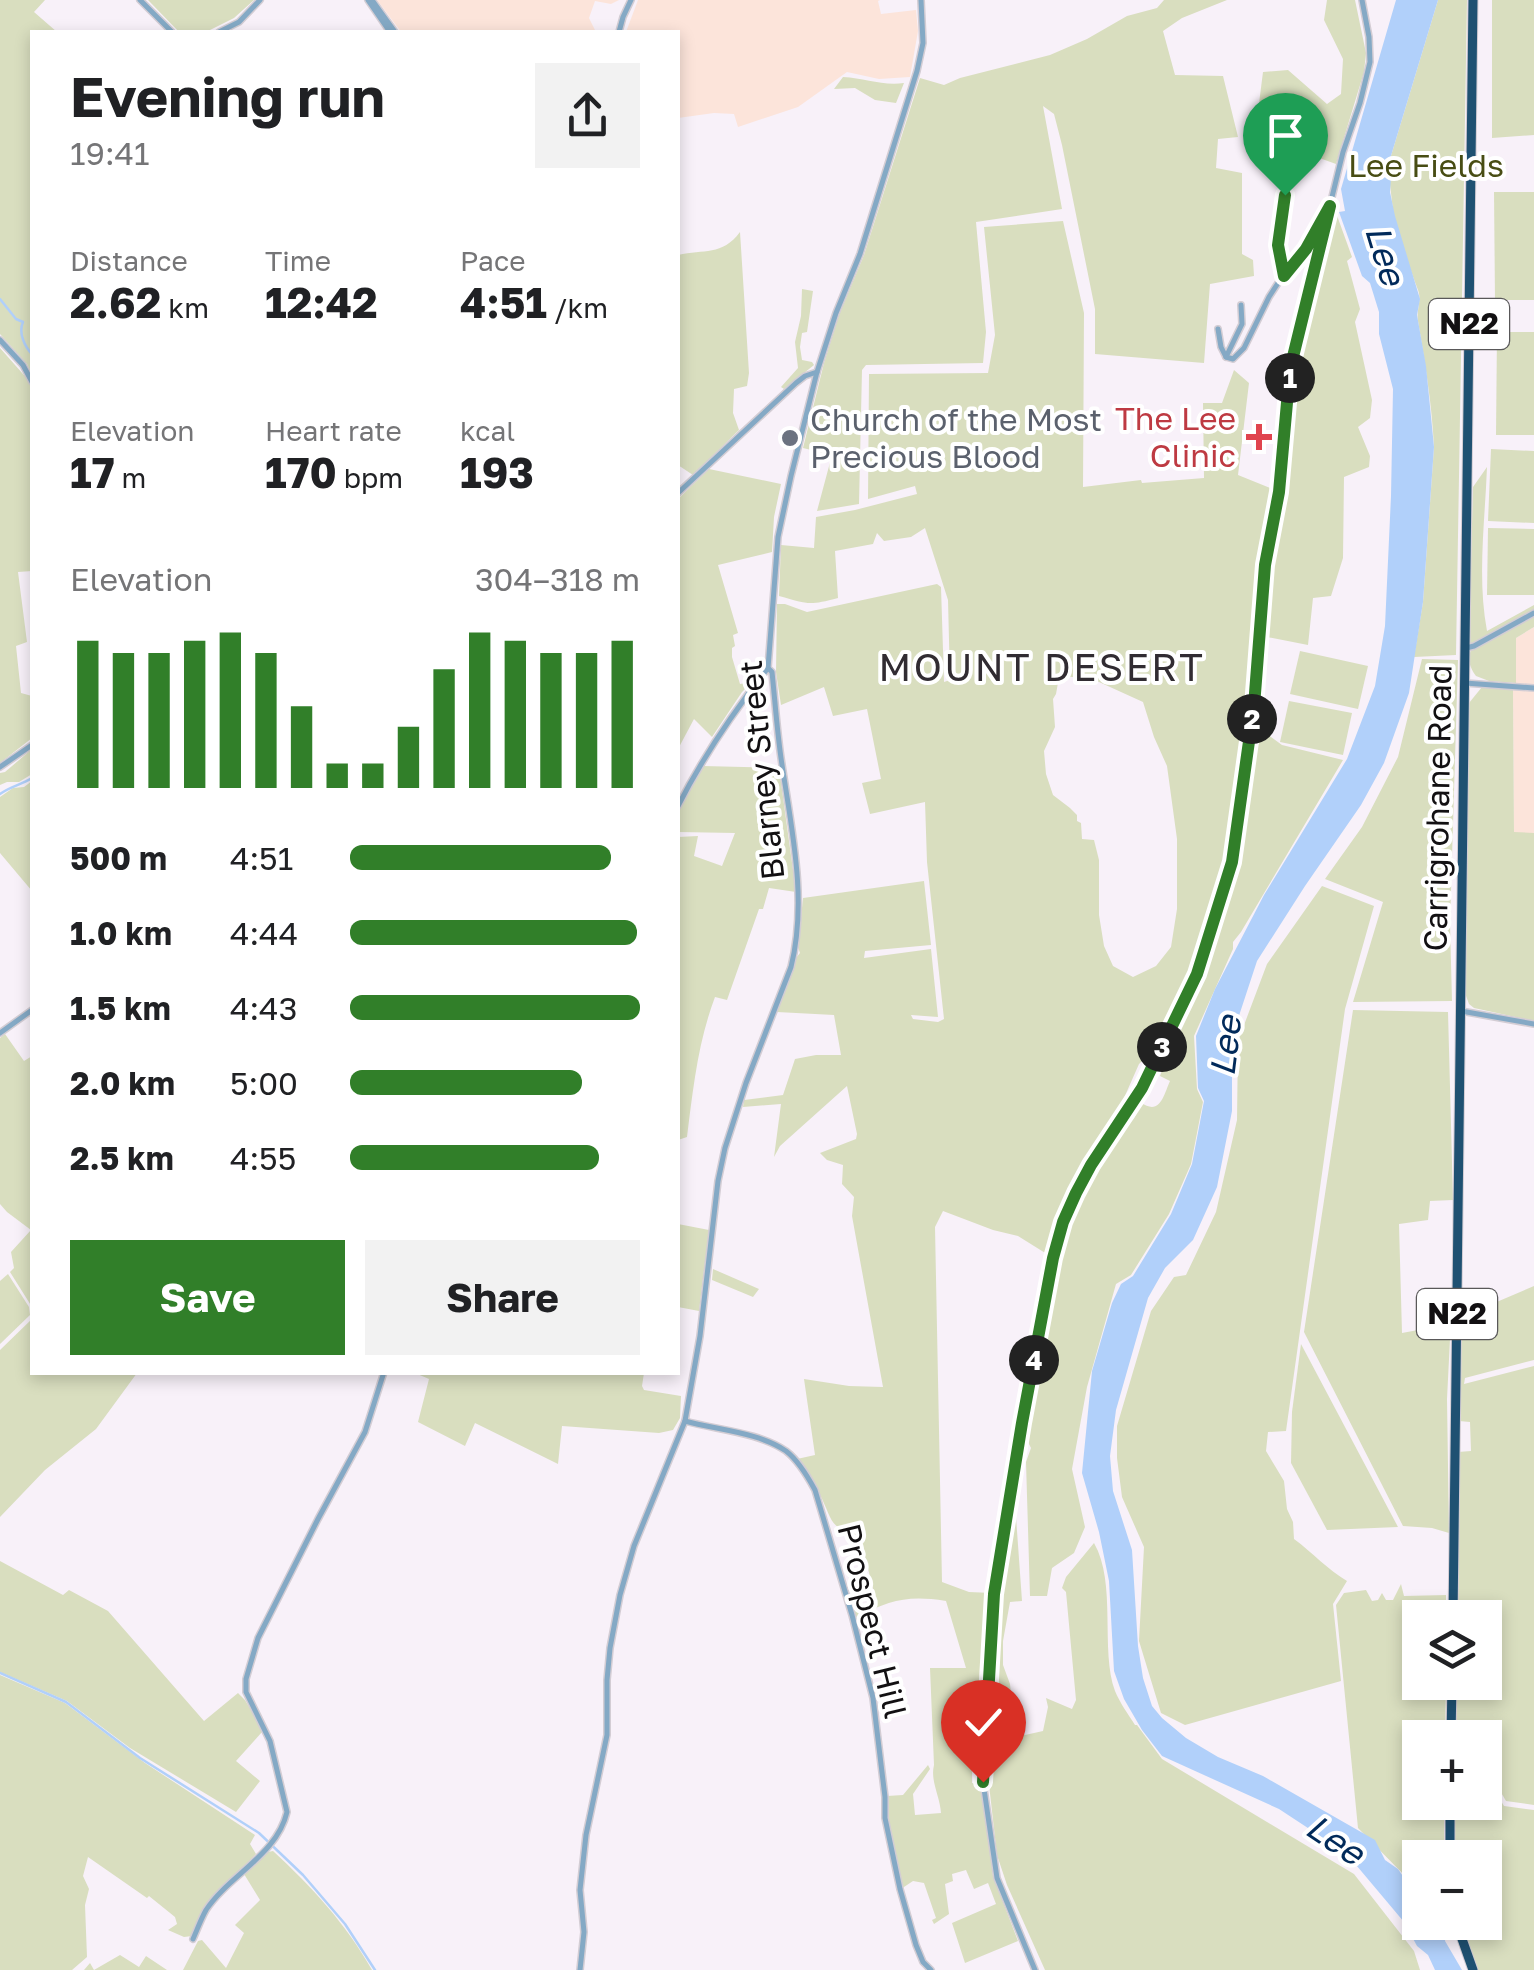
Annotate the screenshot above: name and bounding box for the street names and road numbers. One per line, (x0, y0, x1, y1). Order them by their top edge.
road number: N22 (1429, 299, 1509, 349)
street label: Blarney Street (731, 658, 791, 882)
street label: Carrigrohane Road (1416, 664, 1459, 952)
road number: N22 (1417, 1289, 1497, 1339)
street label: Prospect Hill (830, 1520, 915, 1722)

